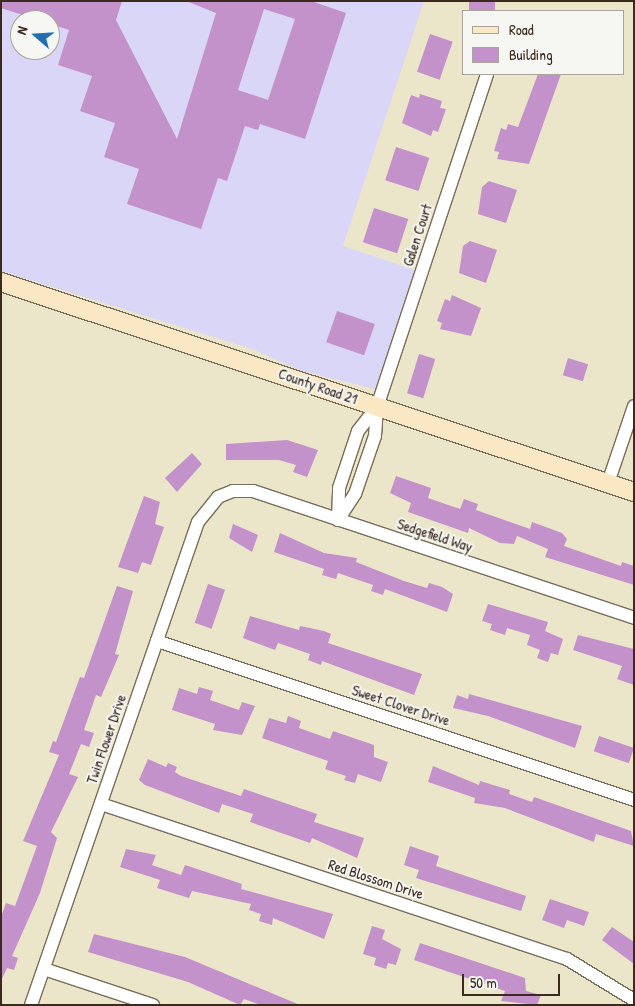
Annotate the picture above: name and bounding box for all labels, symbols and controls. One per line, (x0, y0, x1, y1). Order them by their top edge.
north arrow (10, 10, 60, 60)
legend (462, 10, 625, 75)
text: Road (509, 19, 534, 40)
text: N (11, 24, 31, 37)
text: Building (509, 44, 553, 65)
street label: Galen Court (398, 202, 436, 268)
street label: County Road 21 (276, 364, 360, 408)
street label: Sedgefield Way (395, 514, 475, 556)
street label: Sweet Clover Drive (350, 681, 452, 729)
street label: Twin Flower Drive (82, 692, 130, 786)
street label: Red Blossom Drive (326, 855, 426, 903)
scale bar (465, 964, 562, 996)
text: 50 m (470, 972, 497, 993)

